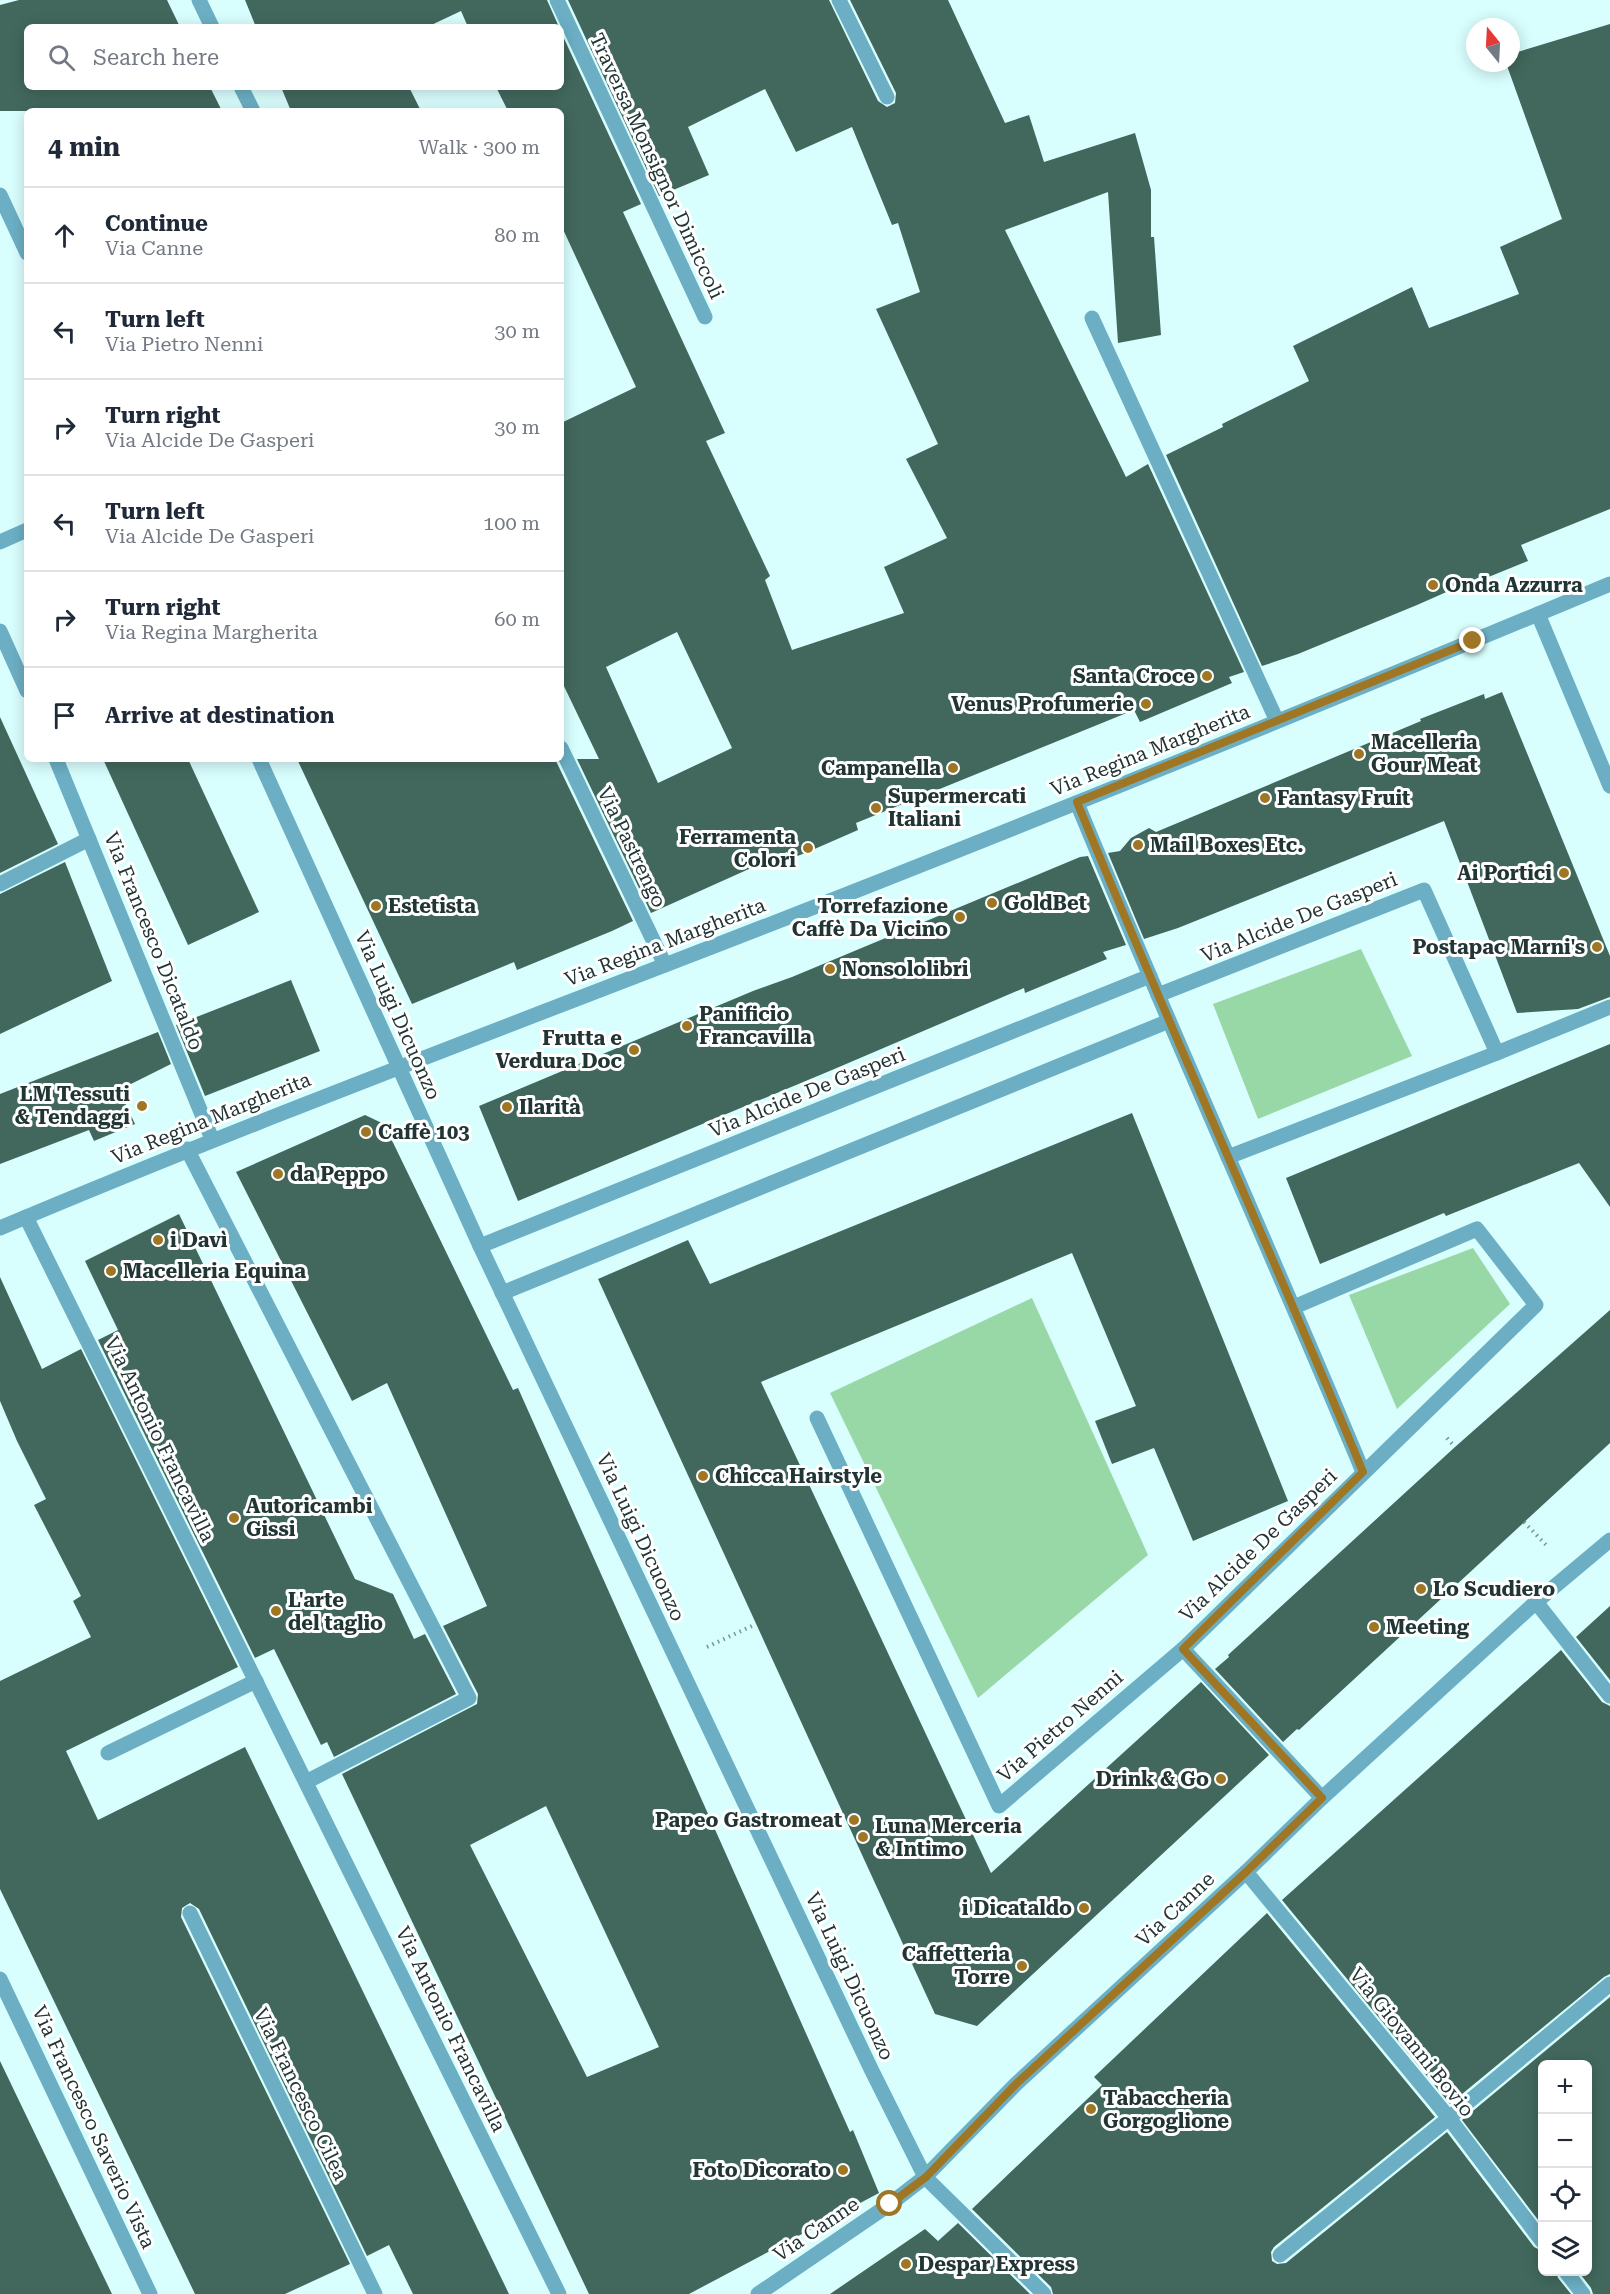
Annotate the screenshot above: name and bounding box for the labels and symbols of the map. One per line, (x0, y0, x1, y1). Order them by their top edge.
north arrow (1466, 18, 1520, 72)
street label: Traversa Monsignor Dimiccoli (585, 29, 729, 303)
place label: Onda Azzurra (1445, 573, 1583, 597)
marker: Onda Azzurra (1426, 578, 1440, 592)
route end (1459, 627, 1485, 653)
place label: Santa Croce (1073, 664, 1195, 688)
marker: Santa Croce (1200, 669, 1214, 683)
place label: Venus Profumerie (951, 692, 1134, 716)
marker: Venus Profumerie (1139, 697, 1153, 711)
street label: Via Regina Margherita (1047, 699, 1253, 801)
place label: Macelleria Gour Meat (1371, 730, 1478, 777)
marker: Macelleria Gour Meat (1352, 747, 1366, 761)
place label: Campanella (821, 756, 941, 780)
marker: Campanella (946, 761, 960, 775)
street label: Via Pastrengo (592, 783, 672, 911)
place label: Supermercati Italiani (888, 784, 1027, 831)
place label: Fantasy Fruit (1277, 786, 1410, 810)
marker: Fantasy Fruit (1258, 791, 1272, 805)
marker: Supermercati Italiani (869, 801, 883, 815)
place label: Ferramenta Colori (679, 825, 796, 872)
street label: Via Francesco Dicataldo (99, 828, 209, 1054)
place label: Mail Boxes Etc. (1150, 833, 1303, 857)
marker: Mail Boxes Etc. (1131, 838, 1145, 852)
marker: Ferramenta Colori (801, 841, 815, 855)
place label: Ai Portici (1457, 861, 1552, 885)
marker: Ai Portici (1557, 866, 1571, 880)
street label: Via Alcide De Gasperi (1197, 867, 1401, 967)
place label: GoldBet (1004, 891, 1087, 915)
street label: Via Regina Margherita (561, 893, 769, 991)
place label: Estetista (388, 894, 476, 918)
place label: Torrefazione Caffè Da Vicino (792, 894, 948, 941)
marker: GoldBet (985, 896, 999, 910)
marker: Estetista (369, 899, 383, 913)
marker: Torrefazione Caffè Da Vicino (953, 910, 967, 924)
street label: Via Luigi Dicuonzo (350, 927, 446, 1103)
place label: Postapac Marni's (1413, 935, 1585, 959)
marker: Postapac Marni's (1590, 940, 1604, 954)
place label: Nonsololibri (842, 957, 969, 981)
marker: Nonsololibri (823, 962, 837, 976)
place label: Panificio Francavilla (699, 1002, 812, 1049)
marker: Panificio Francavilla (680, 1019, 694, 1033)
place label: Frutta e Verdura Doc (495, 1026, 622, 1073)
street label: Via Alcide De Gasperi (705, 1042, 909, 1142)
marker: Frutta e Verdura Doc (627, 1043, 641, 1057)
street label: Via Regina Margherita (108, 1067, 314, 1169)
place label: LM Tessuti & Tendaggi (15, 1082, 130, 1129)
place label: Ilarità (519, 1095, 581, 1119)
marker: LM Tessuti & Tendaggi (135, 1099, 149, 1113)
marker: Ilarità (500, 1100, 514, 1114)
place label: Caffè 103 (378, 1120, 469, 1144)
marker: Caffè 103 (359, 1125, 373, 1139)
place label: da Peppo (290, 1162, 385, 1186)
marker: da Peppo (271, 1167, 285, 1181)
place label: i Davì (170, 1228, 228, 1252)
marker: i Davì (151, 1233, 165, 1247)
place label: Macelleria Equina (123, 1259, 306, 1283)
marker: Macelleria Equina (104, 1264, 118, 1278)
street label: Via Antonio Francavilla (100, 1332, 220, 1546)
street label: Via Luigi Dicuonzo (592, 1449, 690, 1625)
place label: Chicca Hairstyle (715, 1464, 882, 1488)
street label: Via Alcide De Gasperi (1174, 1464, 1342, 1626)
marker: Chicca Hairstyle (696, 1469, 710, 1483)
place label: Autoricambi Gissi (246, 1494, 373, 1541)
marker: Autoricambi Gissi (227, 1511, 241, 1525)
place label: Lo Scudiero (1433, 1577, 1555, 1601)
marker: Lo Scudiero (1414, 1582, 1428, 1596)
place label: L'arte del taglio (288, 1588, 383, 1635)
marker: L'arte del taglio (269, 1604, 283, 1618)
place label: Meeting (1386, 1615, 1470, 1639)
marker: Meeting (1367, 1620, 1381, 1634)
street label: Via Pietro Nenni (992, 1665, 1128, 1787)
place label: Drink & Go (1096, 1767, 1209, 1791)
marker: Drink & Go (1214, 1772, 1228, 1786)
place label: Papeo Gastromeat (655, 1808, 842, 1832)
marker: Papeo Gastromeat (847, 1813, 861, 1827)
place label: Luna Merceria & Intimo (875, 1814, 1022, 1861)
marker: Luna Merceria & Intimo (856, 1830, 870, 1844)
street label: Via Canne (1131, 1867, 1219, 1951)
street label: Via Luigi Dicuonzo (801, 1888, 899, 2064)
place label: i Dicataldo (962, 1896, 1072, 1920)
marker: i Dicataldo (1077, 1901, 1091, 1915)
street label: Via Antonio Francavilla (391, 1922, 511, 2136)
place label: Caffetteria Torre (902, 1942, 1010, 1989)
marker: Caffetteria Torre (1015, 1959, 1029, 1973)
street label: Via Giovanni Bovio (1345, 1963, 1479, 2121)
street label: Via Francesco Saverio Vista (27, 2002, 161, 2252)
street label: Via Francesco Cilea (249, 2004, 353, 2184)
place label: Tabaccheria Gorgoglione (1103, 2086, 1229, 2133)
marker: Tabaccheria Gorgoglione (1084, 2102, 1098, 2116)
place label: Foto Dicorato (693, 2158, 831, 2182)
marker: Foto Dicorato (836, 2163, 850, 2177)
route start (876, 2190, 902, 2216)
street label: Via Canne (769, 2192, 863, 2266)
place label: Despar Express (918, 2252, 1075, 2276)
marker: Despar Express (899, 2257, 913, 2271)

